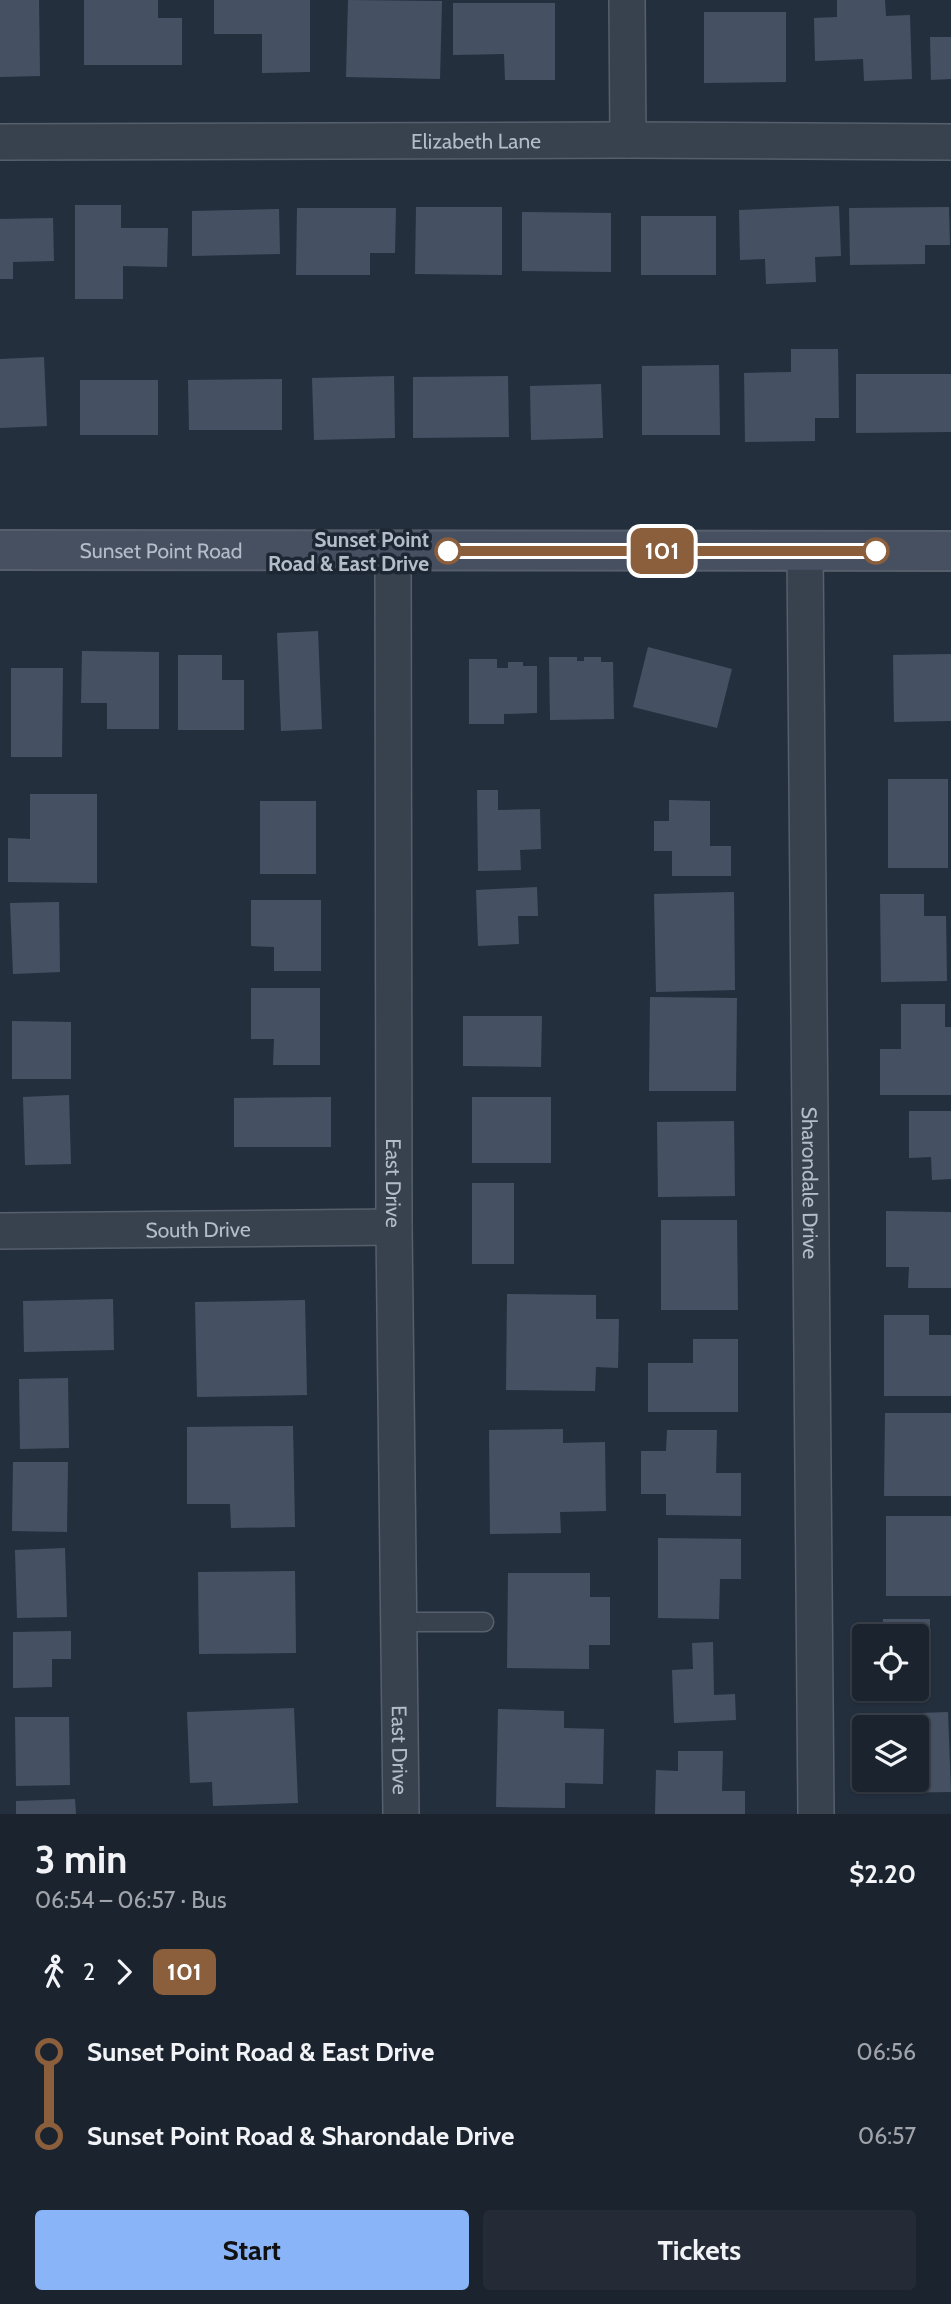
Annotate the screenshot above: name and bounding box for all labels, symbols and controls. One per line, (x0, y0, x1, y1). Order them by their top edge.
street label: Elizabeth Lane (411, 128, 541, 153)
place label: Sunset Point Road & East Drive (268, 527, 429, 576)
line badge: 101 (622, 528, 702, 574)
text: 101 (645, 536, 679, 565)
street label: Sunset Point Road (80, 538, 242, 563)
marker: Sunset Point Road & East Drive (435, 538, 461, 564)
unlabelled marker (863, 538, 889, 564)
street label: Sharondale Drive (797, 1107, 824, 1260)
street label: East Drive (381, 1138, 407, 1228)
street label: South Drive (145, 1216, 251, 1242)
map controls (852, 1624, 929, 1792)
button: locate (852, 1624, 929, 1701)
street label: East Drive (387, 1705, 413, 1795)
button: layers (852, 1715, 929, 1792)
text: 3 min (35, 1836, 127, 1883)
text: $2.20 (849, 1858, 916, 1890)
text: 06:54 – 06:57 · Bus (35, 1886, 226, 1914)
icon: walk (35, 1953, 73, 1991)
icon: forward (105, 1953, 143, 1991)
text: 101 (167, 1957, 202, 1986)
text: 2 (83, 1958, 95, 1986)
text: Sunset Point Road & East Drive (87, 2036, 434, 2068)
text: 06:56 (857, 2038, 916, 2066)
text: Sunset Point Road & Sharondale Drive (87, 2120, 514, 2152)
text: 06:57 (858, 2122, 916, 2150)
button: Start (35, 2210, 469, 2290)
button: Tickets (483, 2210, 916, 2290)

